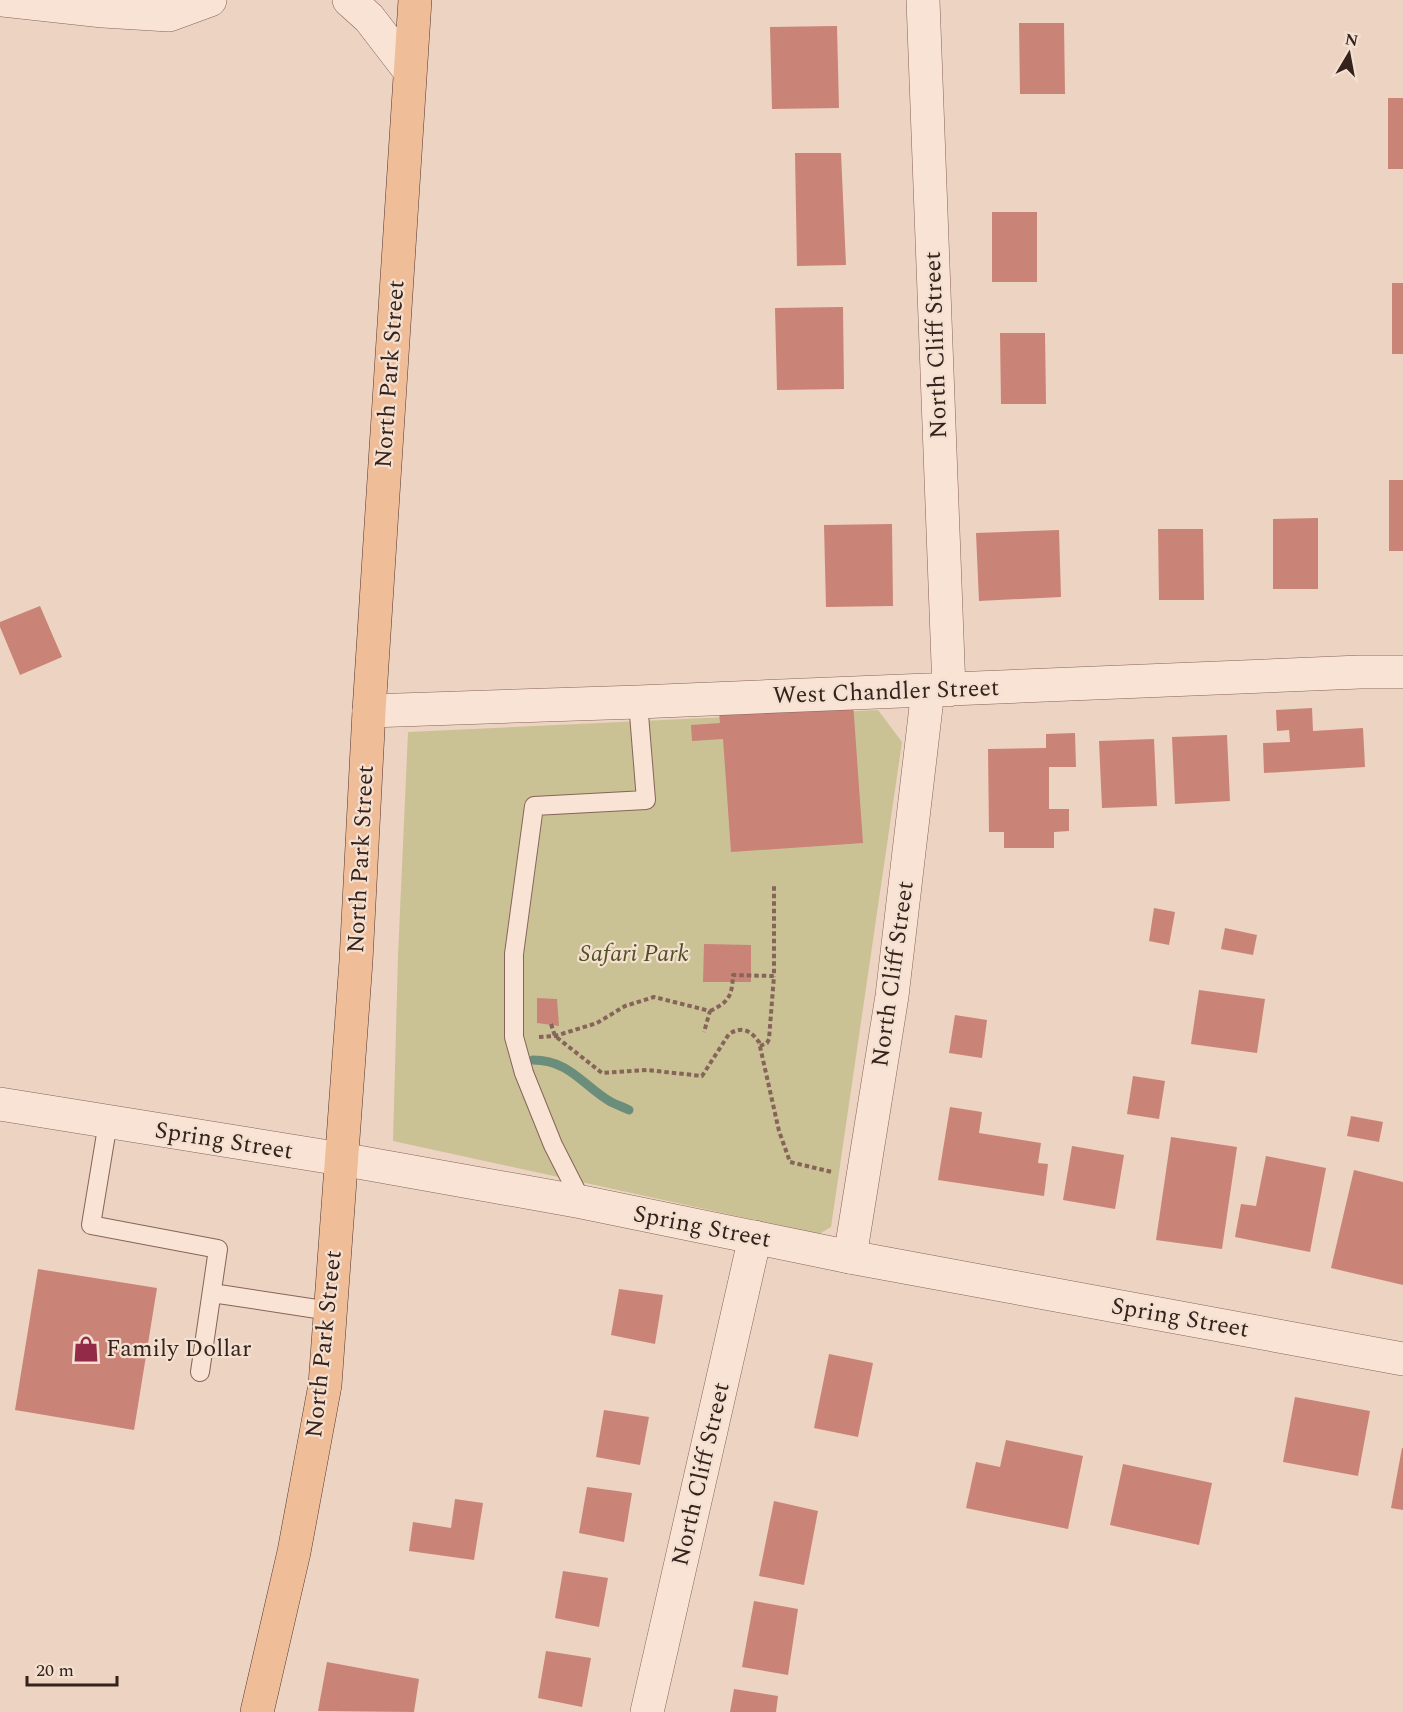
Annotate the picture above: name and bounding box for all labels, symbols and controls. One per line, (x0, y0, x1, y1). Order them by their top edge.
north arrow (1319, 24, 1379, 84)
text: N (1343, 27, 1360, 53)
street label: North Cliff Street (915, 251, 957, 439)
street label: North Park Street (365, 279, 415, 469)
street label: West Chandler Street (772, 670, 1000, 714)
street label: North Park Street (338, 764, 384, 954)
street label: North Cliff Street (862, 879, 924, 1069)
park label: Safari Park (579, 936, 689, 972)
street label: Spring Street (152, 1112, 296, 1170)
street label: Spring Street (630, 1196, 774, 1258)
street label: North Park Street (296, 1248, 352, 1440)
street label: Spring Street (1108, 1288, 1252, 1348)
place label: Family Dollar (106, 1331, 252, 1367)
shop icon: Family Dollar (71, 1334, 101, 1364)
street label: North Cliff Street (662, 1379, 740, 1569)
scale bar (27, 1649, 117, 1687)
text: 20 m (36, 1657, 74, 1684)

